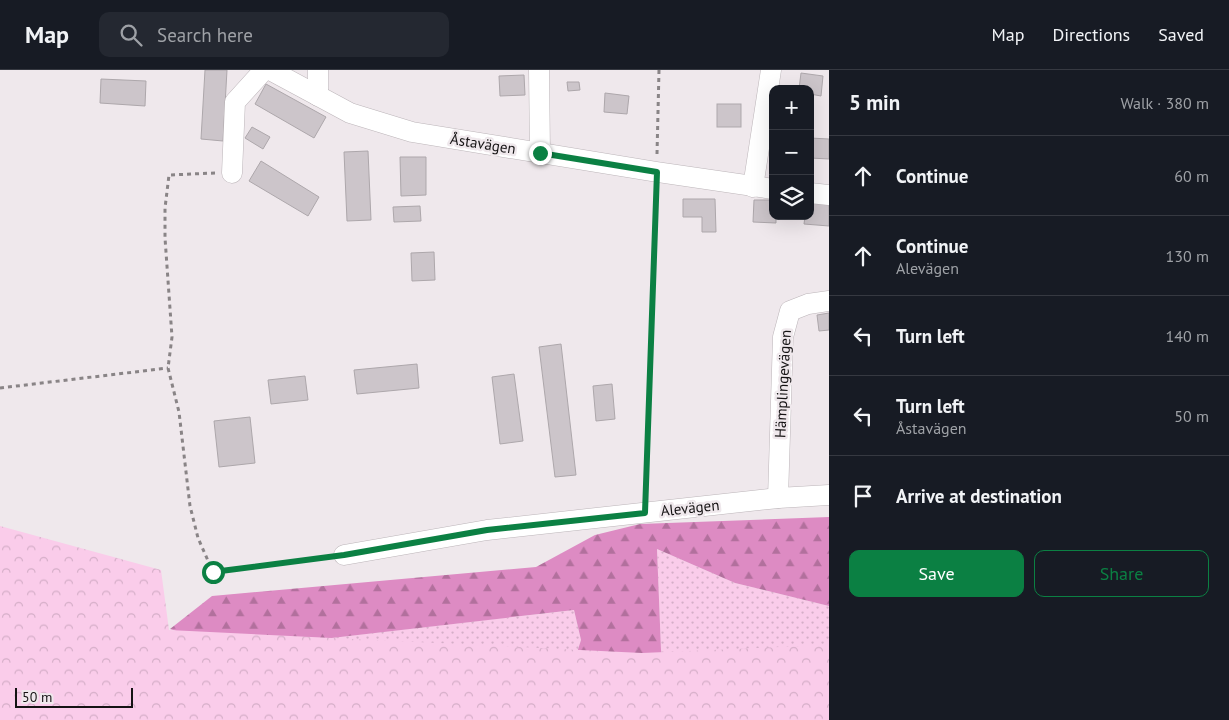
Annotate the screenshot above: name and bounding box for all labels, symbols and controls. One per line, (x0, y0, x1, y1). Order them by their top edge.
search box (99, 12, 449, 57)
text: Map (25, 19, 69, 50)
icon: search (117, 21, 145, 49)
text: Search here (157, 23, 253, 47)
text: Map (992, 23, 1024, 46)
text: Directions (1052, 23, 1130, 46)
text: Saved (1158, 23, 1204, 46)
map controls (769, 85, 814, 220)
button: + (769, 85, 814, 130)
text: 5 min (849, 89, 900, 116)
text: Walk · 380 m (1120, 93, 1209, 113)
street label: Åstavägen (449, 129, 517, 158)
button: − (769, 130, 814, 175)
route end (529, 142, 552, 165)
icon: ahead (849, 162, 877, 190)
text: Continue (896, 164, 968, 188)
text: 60 m (1174, 166, 1209, 186)
button: layers (769, 175, 814, 220)
text: Continue (896, 234, 968, 258)
icon: ahead (849, 242, 877, 270)
text: 130 m (1166, 246, 1209, 266)
text: Alevägen (896, 258, 959, 278)
icon: left (849, 322, 877, 350)
text: Turn left (896, 324, 965, 348)
text: 140 m (1166, 326, 1209, 346)
street label: Hämplingevägen (770, 329, 795, 439)
text: Turn left (896, 394, 965, 418)
icon: left (849, 402, 877, 430)
text: 50 m (1174, 406, 1209, 426)
text: Åstavägen (896, 418, 967, 438)
icon: arrive (849, 482, 877, 510)
text: Arrive at destination (896, 484, 1062, 508)
street label: Alevägen (660, 495, 720, 520)
button: Save (849, 550, 1024, 597)
button: Share (1034, 550, 1209, 597)
route start (202, 561, 225, 584)
scale bar (15, 685, 132, 708)
text: 50 m (22, 688, 52, 706)

